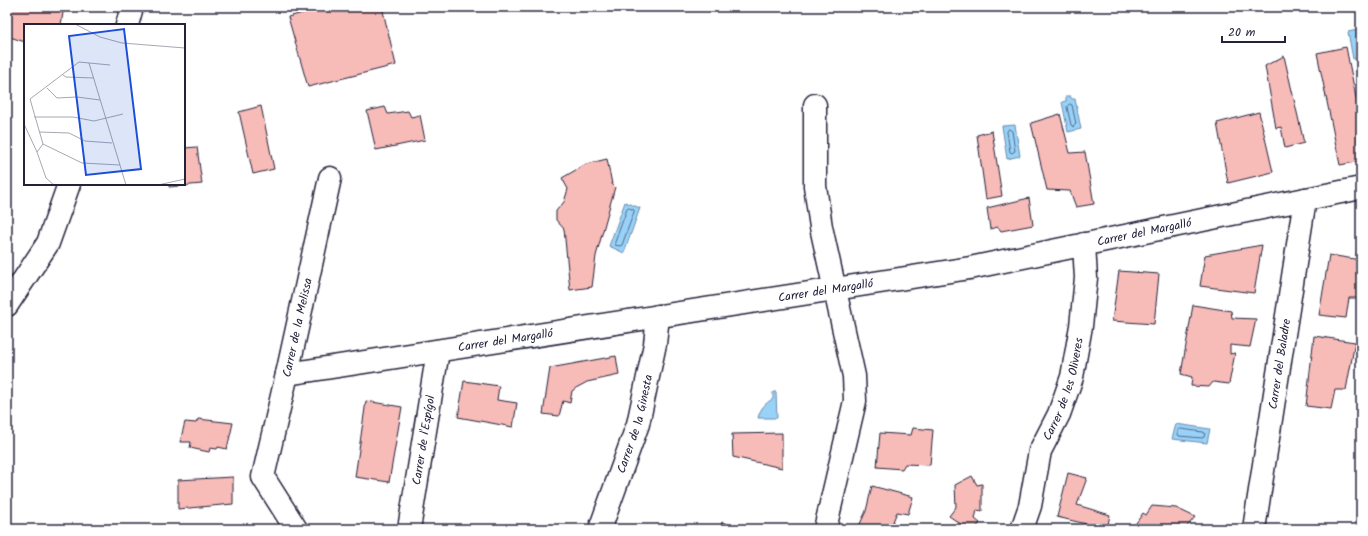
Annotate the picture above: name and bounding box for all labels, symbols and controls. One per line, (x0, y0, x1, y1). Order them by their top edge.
scale bar (1222, 18, 1285, 44)
text: 20 m (1228, 23, 1256, 42)
inset map (24, 24, 185, 185)
street label: Carrer del Margalló (1095, 213, 1194, 251)
street label: Carrer del Margalló (777, 274, 875, 307)
street label: Carrer de la Melissa (277, 276, 317, 379)
street label: Carrer del Baladre (1263, 317, 1296, 411)
street label: Carrer del Margalló (457, 323, 555, 357)
street label: Carrer de les Oliveres (1037, 336, 1088, 444)
street label: Carrer de la Ginesta (611, 372, 658, 476)
street label: Carrer de l'Espígol (407, 394, 440, 487)

